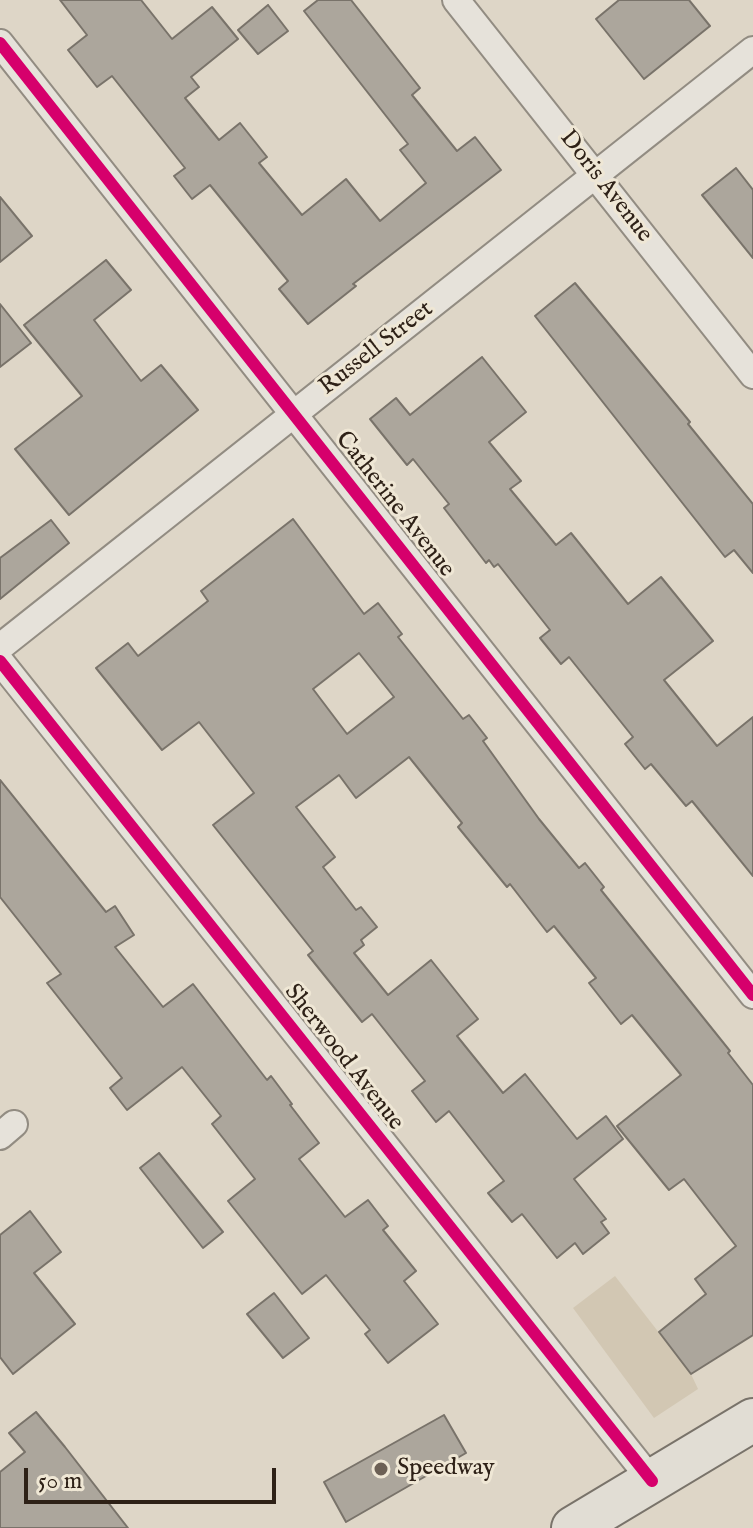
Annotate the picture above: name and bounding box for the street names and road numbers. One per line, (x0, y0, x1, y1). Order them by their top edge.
street label: Doris Avenue (552, 125, 658, 249)
street label: Russell Street (314, 296, 440, 402)
street label: Catherine Avenue (328, 426, 460, 584)
street label: Sherwood Avenue (277, 979, 409, 1137)

